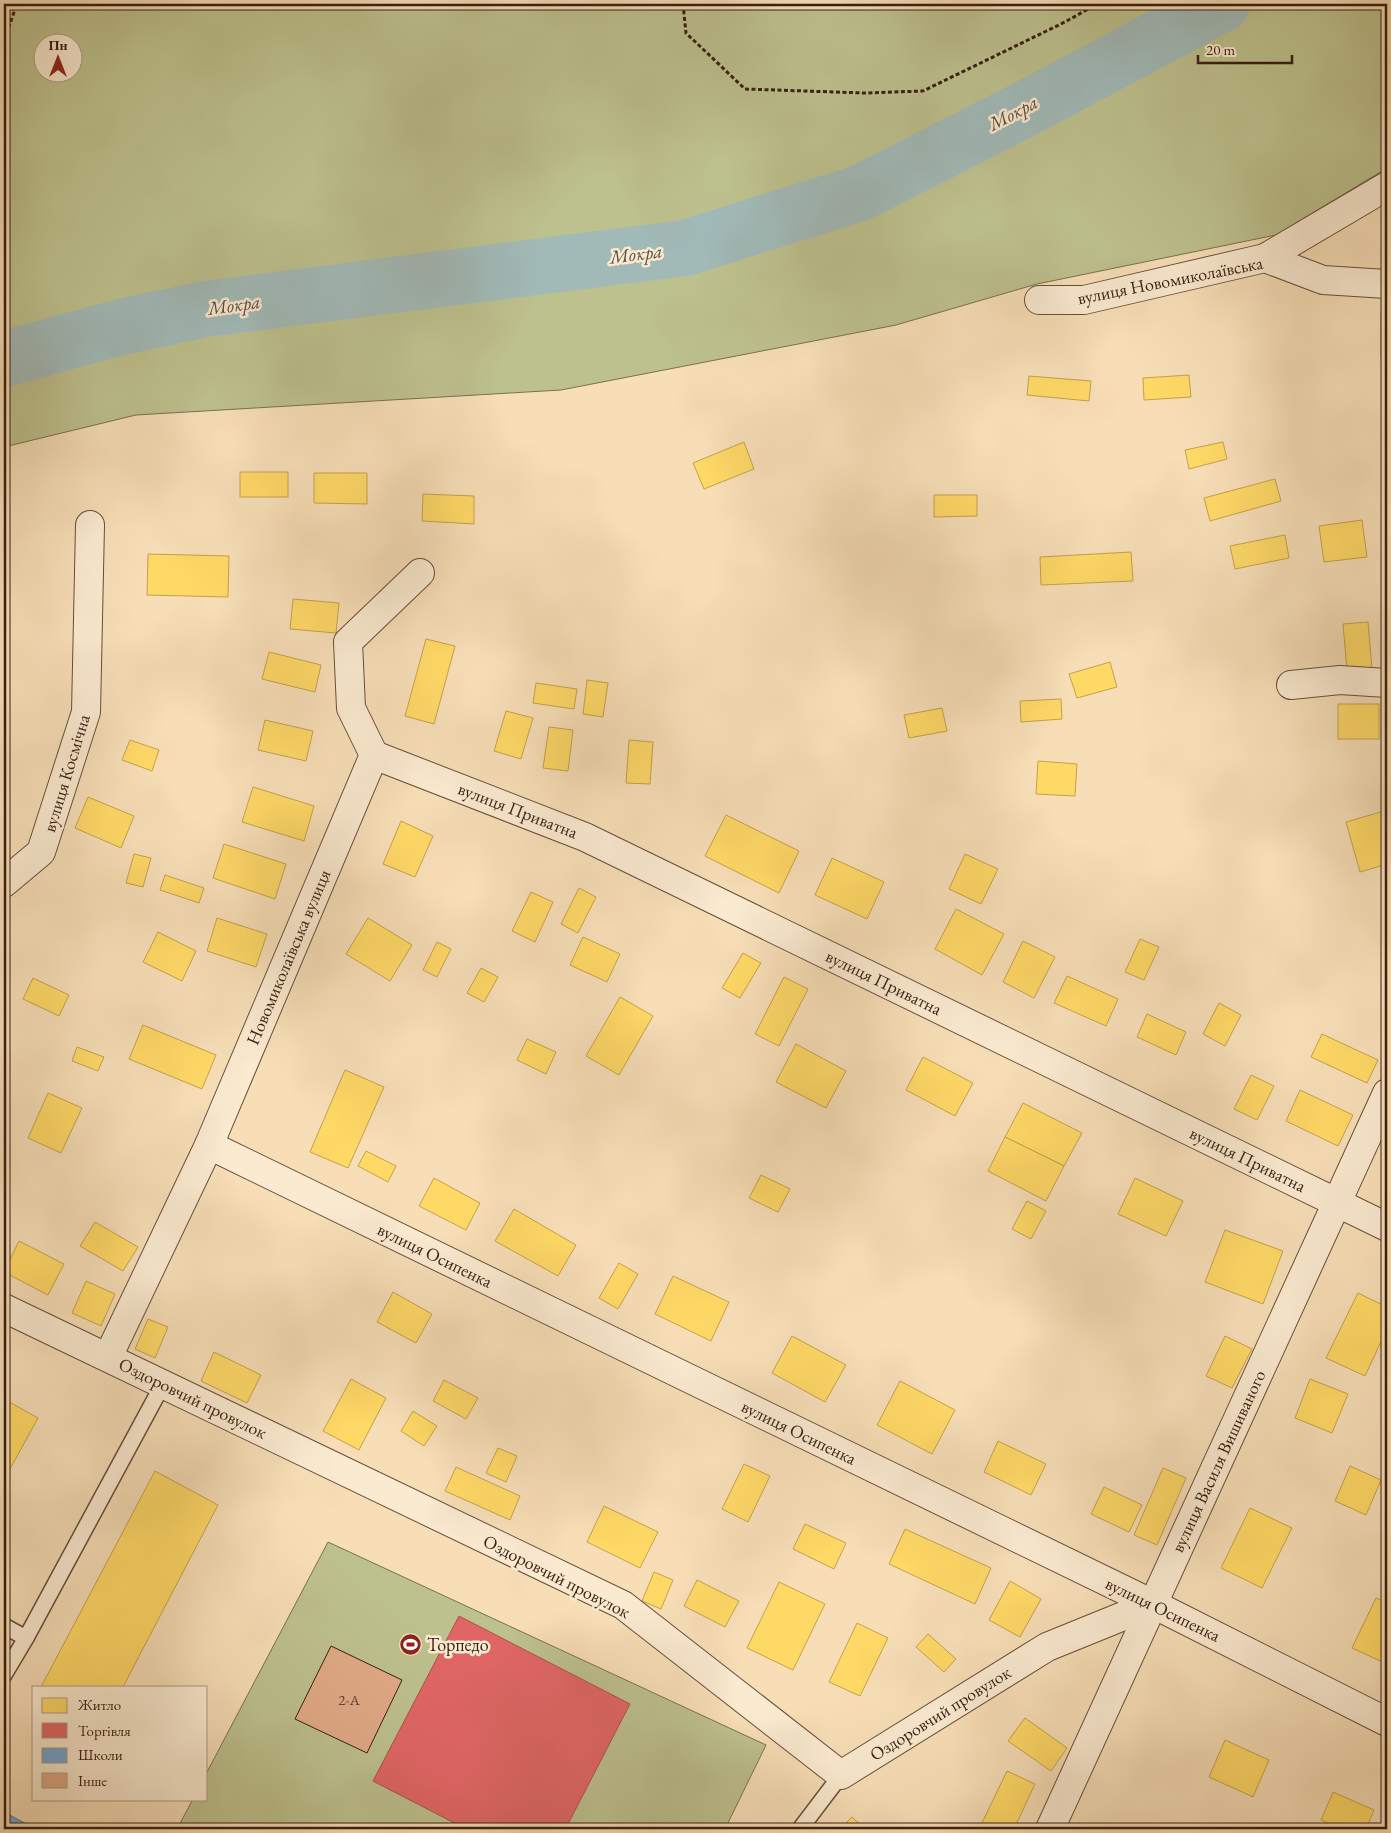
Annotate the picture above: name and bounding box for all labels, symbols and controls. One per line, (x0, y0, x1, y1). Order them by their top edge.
north arrow (32, 32, 82, 82)
scale bar (1198, 32, 1292, 64)
text: Пн (48, 36, 68, 54)
text: 20 m (1206, 40, 1235, 59)
water label: Мокра (983, 90, 1042, 137)
water label: Мокра (607, 238, 664, 270)
street label: вулиця Новомиколаївська (1075, 251, 1266, 309)
water label: Мокра (205, 289, 262, 321)
street label: вулиця Космічна (37, 711, 95, 835)
street label: вулиця Приватна (455, 777, 582, 844)
street label: Новомиколаївська вулиця (241, 866, 335, 1048)
street label: вулиця Приватна (822, 944, 947, 1020)
street label: вулиця Приватна (1186, 1121, 1311, 1197)
street label: вулиця Осипенка (374, 1217, 497, 1293)
street label: Оздоровчий провулок (115, 1352, 271, 1444)
street label: вулиця Василя Вишиваного (1166, 1366, 1270, 1556)
street label: вулиця Осипенка (738, 1394, 861, 1470)
street label: Оздоровчий провулок (480, 1529, 635, 1623)
street label: вулиця Осипенка (1102, 1571, 1225, 1647)
sports icon: Торпедо (399, 1632, 423, 1656)
place label: Торпедо (427, 1633, 489, 1656)
street label: Оздоровчий провулок (865, 1660, 1015, 1766)
legend (32, 1686, 208, 1800)
house number: 2-А (338, 1690, 360, 1709)
text: Житло (77, 1695, 121, 1714)
text: Торгівля (78, 1721, 131, 1740)
text: Школи (78, 1745, 123, 1764)
text: Інше (78, 1771, 107, 1790)

